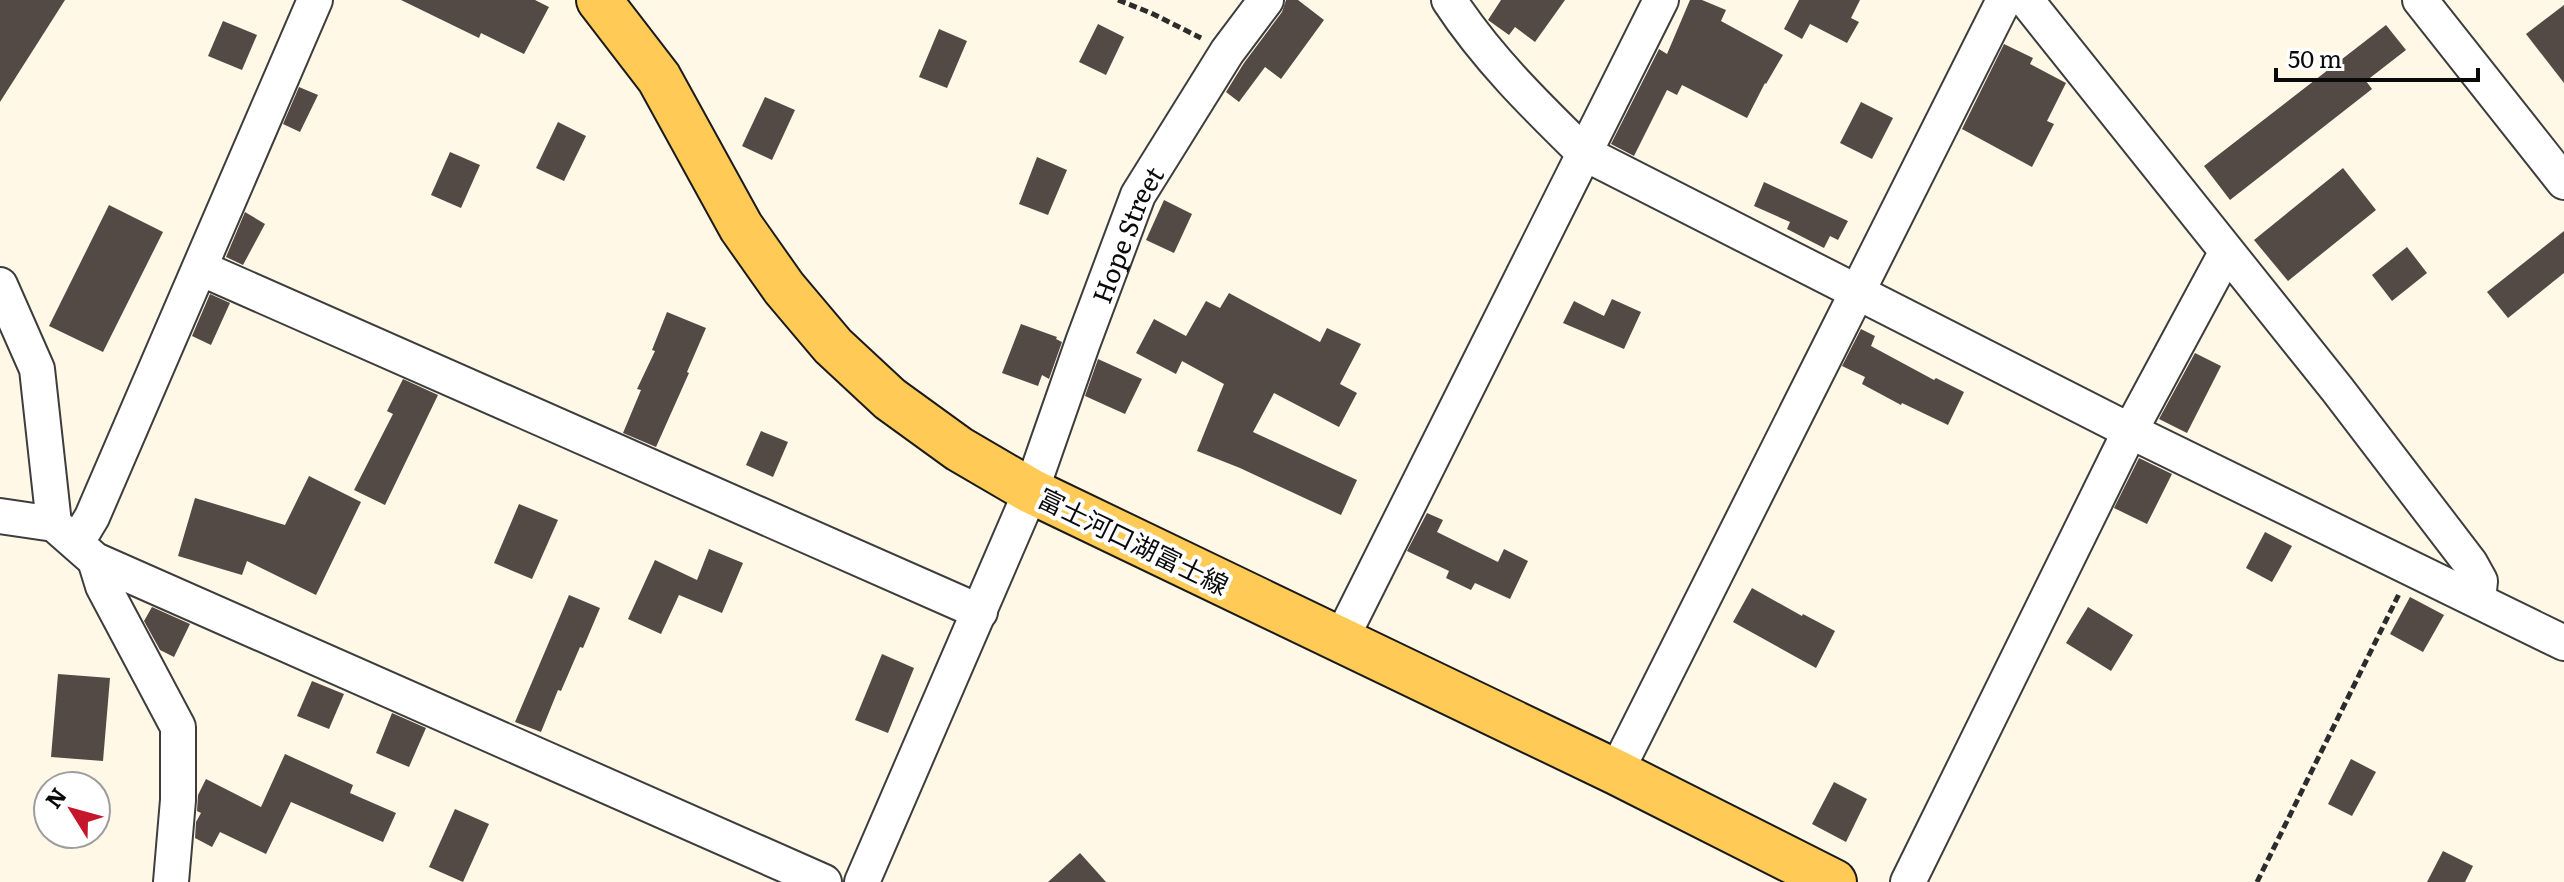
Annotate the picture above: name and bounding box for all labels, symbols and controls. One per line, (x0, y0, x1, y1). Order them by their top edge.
scale bar (2276, 32, 2478, 82)
text: 50 m (2288, 40, 2342, 75)
street label: Hope Street (1080, 157, 1172, 308)
street label: 富士河口湖富士線 (1032, 477, 1236, 603)
north arrow (32, 770, 112, 850)
text: N (36, 780, 74, 814)

